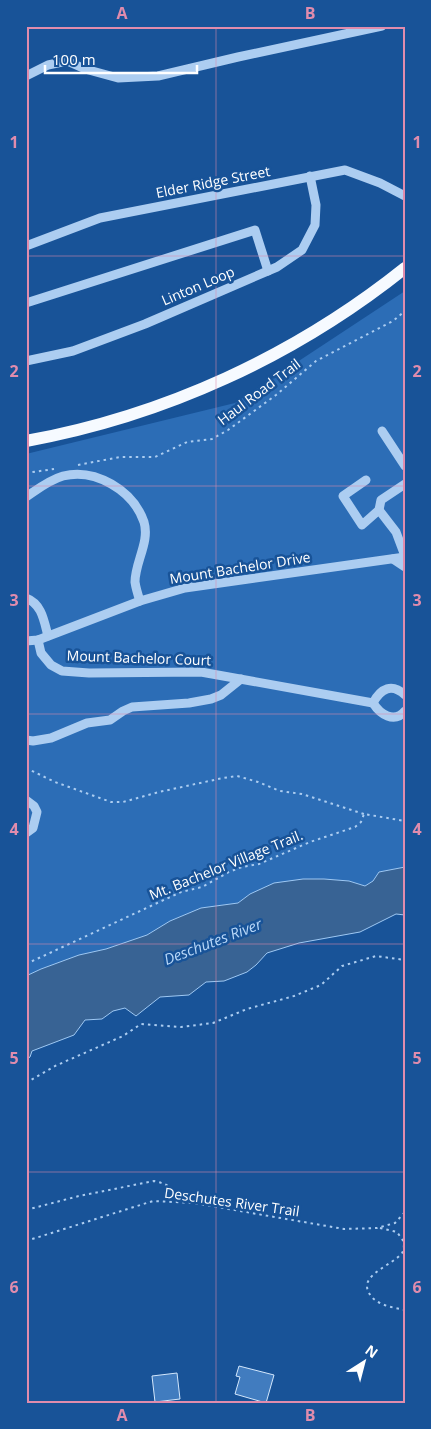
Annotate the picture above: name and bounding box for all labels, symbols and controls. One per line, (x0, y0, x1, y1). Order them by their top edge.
text: A (116, 2, 128, 24)
text: B (305, 2, 315, 24)
scale bar (45, 42, 198, 74)
text: 100 m (52, 49, 96, 69)
text: 1 (9, 131, 19, 153)
text: 1 (412, 131, 422, 153)
street label: Elder Ridge Street (154, 161, 272, 202)
street label: Linton Loop (158, 262, 237, 309)
street label: Haul Road Trail (213, 354, 304, 429)
text: 2 (9, 360, 19, 382)
text: 2 (412, 360, 422, 382)
street label: Mount Bachelor Drive (168, 547, 312, 588)
text: 3 (9, 589, 19, 611)
text: 3 (412, 589, 422, 611)
street label: Mount Bachelor Court (66, 645, 212, 670)
text: 4 (9, 818, 19, 840)
text: 4 (412, 818, 422, 840)
street label: Mt. Bachelor Village Trail. (146, 825, 305, 904)
water label: Deschutes River (161, 913, 266, 969)
text: 5 (9, 1047, 19, 1069)
text: 5 (412, 1047, 422, 1069)
street label: Deschutes River Trail (163, 1183, 301, 1220)
text: 6 (9, 1276, 19, 1298)
text: 6 (412, 1276, 422, 1298)
north arrow (338, 1336, 388, 1386)
text: N (362, 1340, 382, 1362)
text: A (116, 1404, 128, 1426)
text: B (305, 1404, 315, 1426)

